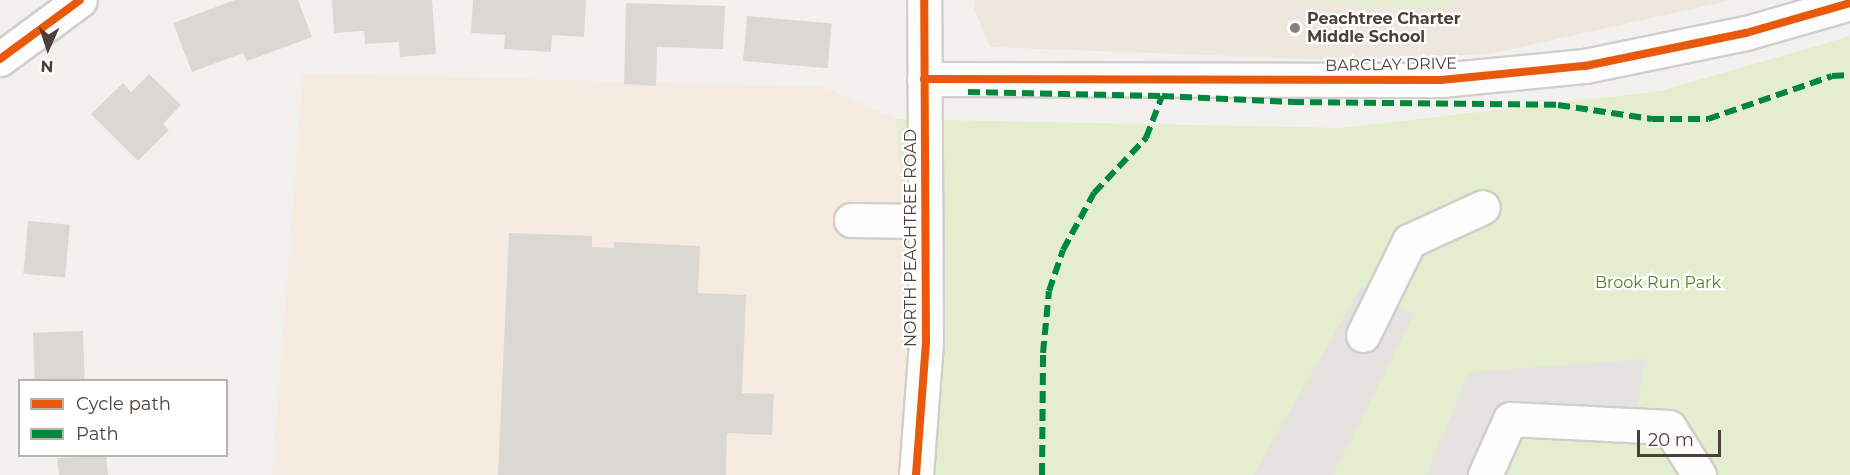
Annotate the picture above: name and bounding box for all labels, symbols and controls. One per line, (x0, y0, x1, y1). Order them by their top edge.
place label: Peachtree Charter Middle School (1307, 9, 1461, 47)
north arrow (18, 18, 78, 78)
marker: Peachtree Charter Middle School (1288, 21, 1302, 35)
street label: BARCLAY DRIVE (1325, 54, 1457, 76)
text: N (40, 57, 54, 76)
street label: NORTH PEACHTREE ROAD (901, 129, 921, 347)
park label: Brook Run Park (1595, 273, 1721, 293)
legend (18, 379, 228, 457)
text: Cycle path (76, 393, 171, 415)
scale bar (1640, 418, 1724, 456)
text: Path (76, 423, 119, 445)
text: 20 m (1648, 429, 1694, 451)

